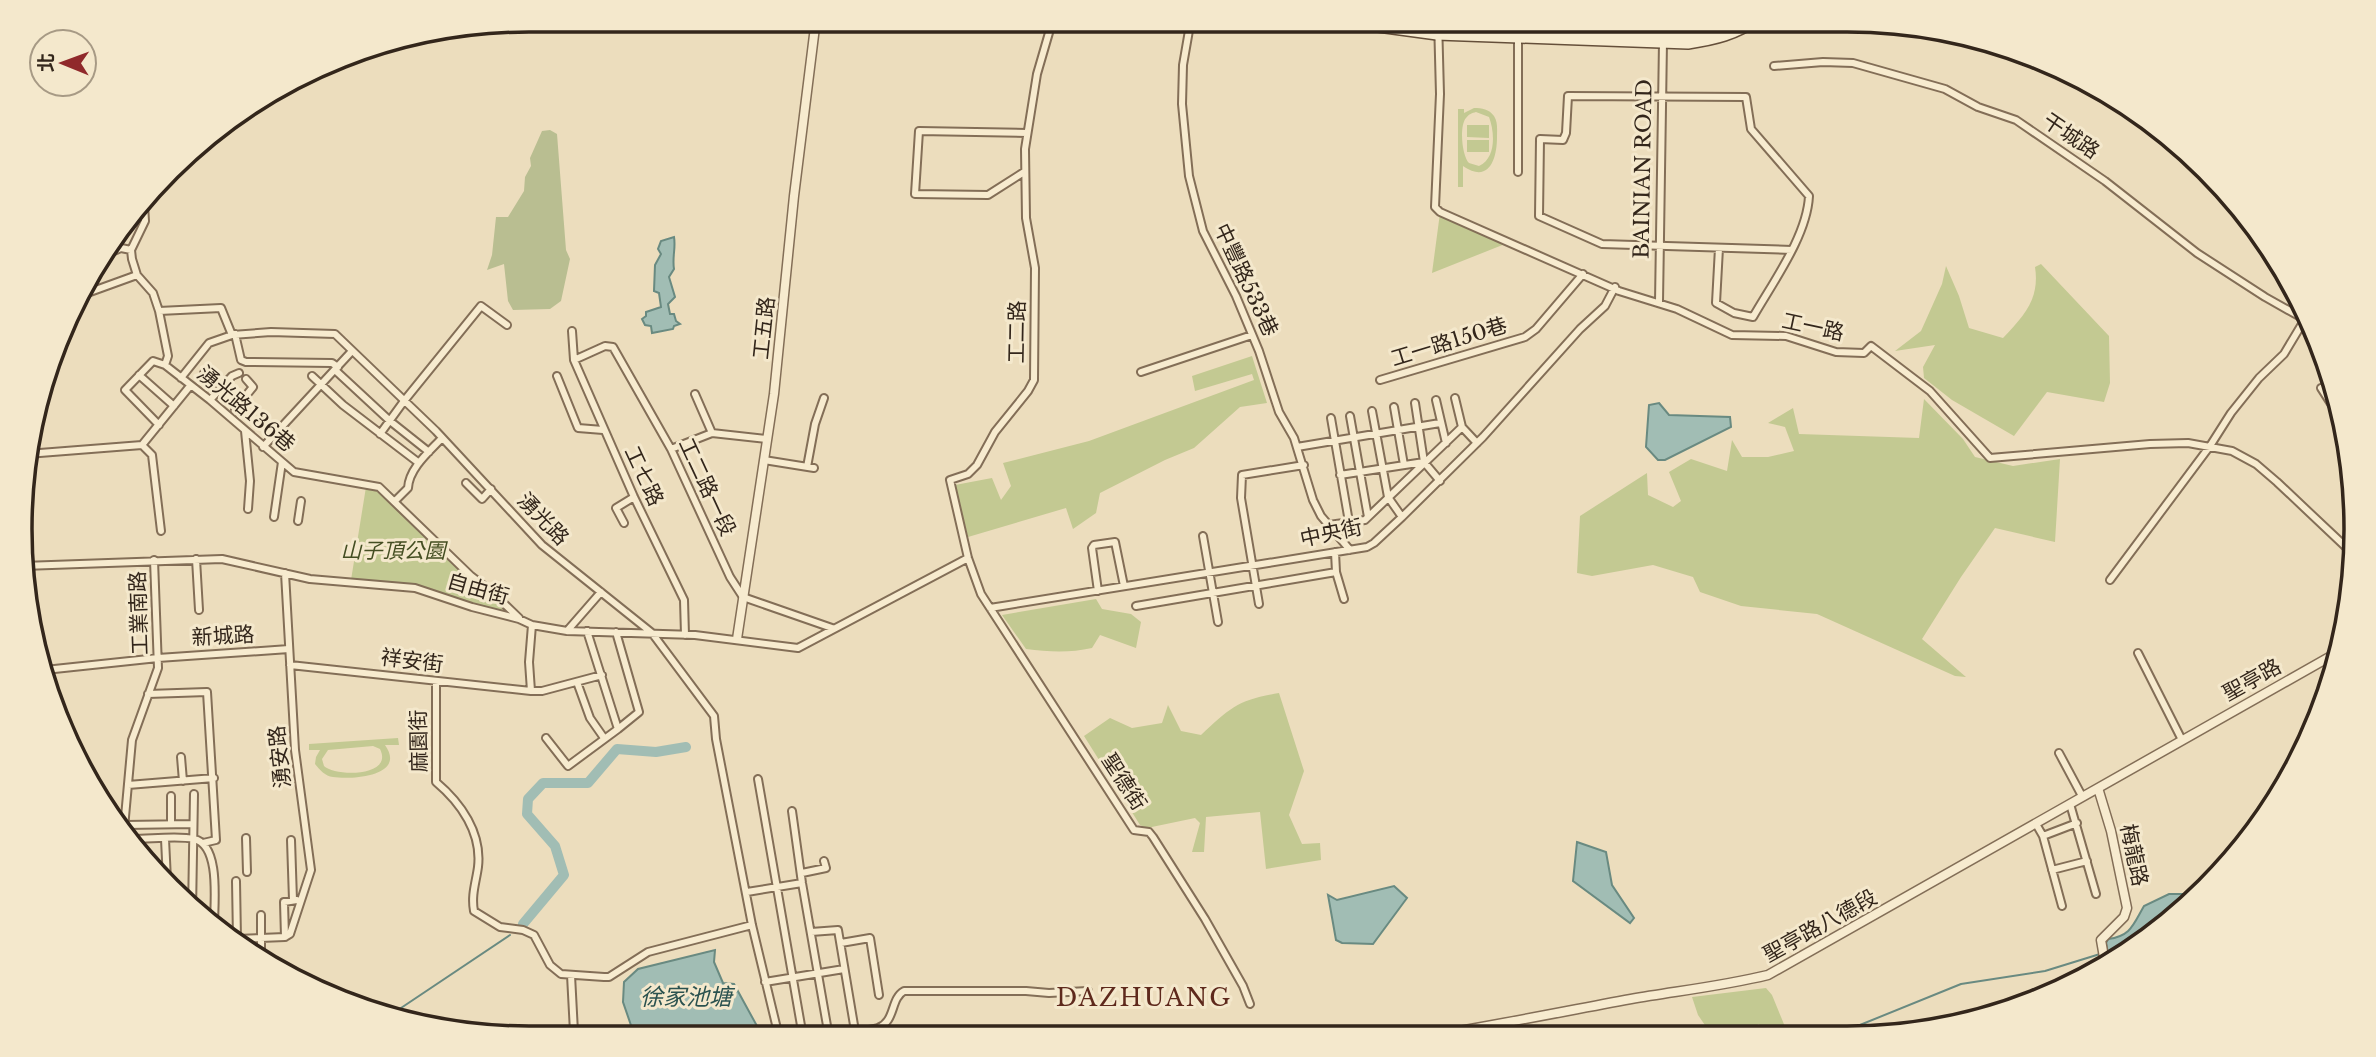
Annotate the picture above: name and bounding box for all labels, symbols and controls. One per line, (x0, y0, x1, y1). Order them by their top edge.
north arrow (28, 28, 98, 98)
text: 北 (35, 53, 58, 72)
street label: BAINIAN ROAD (1628, 79, 1658, 259)
street label: 干城路 (2038, 108, 2104, 164)
street label: 中豐路533巷 (1208, 219, 1284, 341)
street label: 工五路 (748, 295, 780, 361)
street label: 工二路 (1003, 300, 1031, 364)
street label: 工一路 (1779, 308, 1847, 346)
street label: 工一路150巷 (1388, 312, 1510, 372)
street label: 湧光路136巷 (192, 361, 300, 457)
street label: 工二路一段 (673, 434, 741, 540)
street label: 工七路 (619, 442, 669, 510)
street label: 湧光路 (512, 487, 574, 551)
street label: 中央街 (1297, 514, 1365, 552)
park label: 山子頂公園 (341, 538, 448, 564)
street label: 自由街 (444, 568, 512, 610)
street label: 工業南路 (125, 571, 153, 655)
street label: 新城路 (191, 621, 255, 651)
street label: 祥安街 (379, 644, 445, 678)
street label: 聖亭路 (2218, 653, 2286, 707)
street label: 麻園街 (405, 709, 433, 773)
street label: 湧安路 (264, 724, 296, 790)
street label: 聖德街 (1096, 749, 1152, 815)
street label: 梅龍路 (2115, 821, 2153, 889)
street label: 聖亭路八德段 (1759, 884, 1881, 968)
water label: 徐家池塘 (640, 983, 736, 1011)
district label: DAZHUANG (1056, 983, 1232, 1012)

